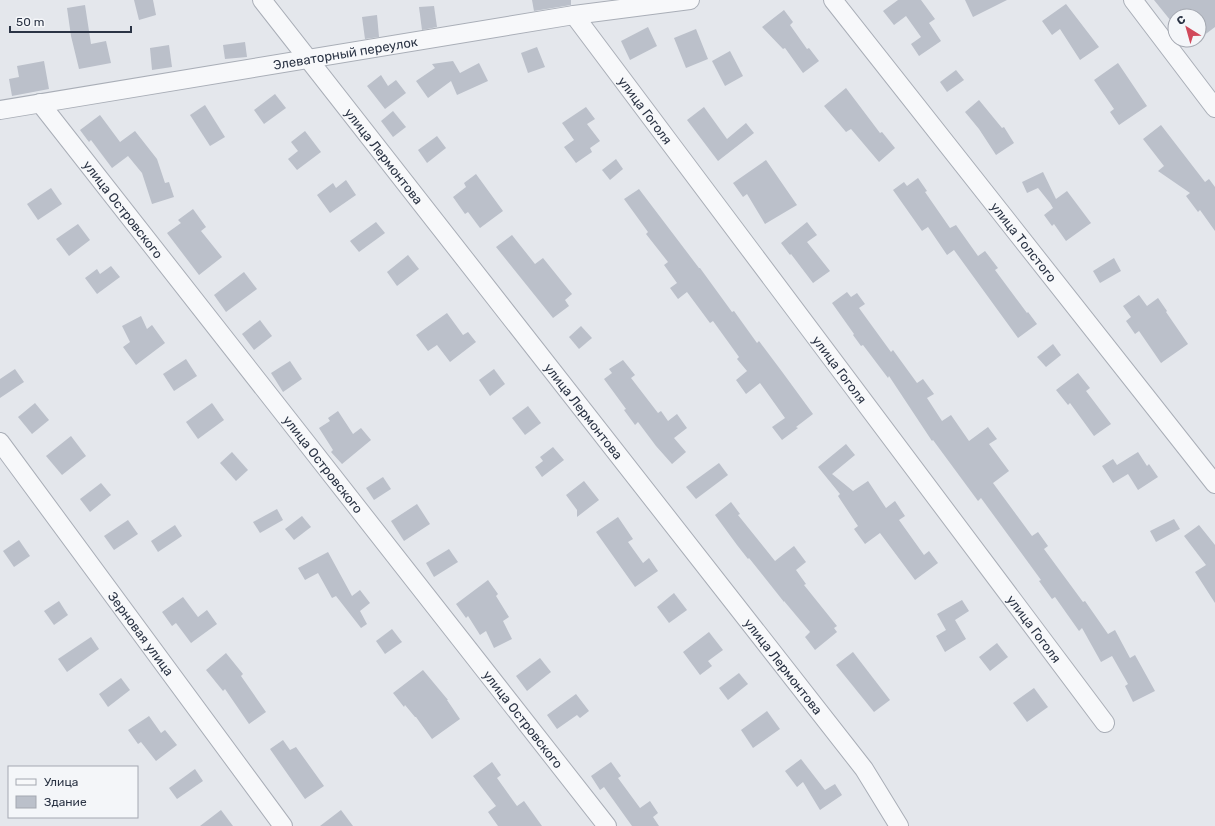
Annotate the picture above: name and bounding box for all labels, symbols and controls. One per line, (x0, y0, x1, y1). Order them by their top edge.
scale bar (10, 8, 131, 34)
north arrow (1167, 8, 1207, 48)
text: С (1174, 13, 1188, 28)
text: 50 m (16, 15, 44, 29)
street label: Элеваторный переулок (272, 34, 419, 72)
street label: улица Гоголя (615, 73, 676, 147)
street label: улица Лермонтова (342, 105, 426, 207)
street label: улица Островского (80, 157, 166, 261)
street label: улица Толстого (988, 199, 1060, 285)
street label: улица Гоголя (810, 333, 870, 406)
street label: улица Лермонтова (542, 360, 626, 462)
street label: улица Островского (280, 412, 366, 516)
street label: Зерновая улица (105, 589, 177, 679)
street label: улица Гоголя (1004, 592, 1064, 665)
street label: улица Лермонтова (741, 615, 826, 717)
street label: улица Островского (480, 667, 566, 771)
legend (8, 766, 138, 818)
text: Улица (44, 775, 78, 789)
text: Здание (44, 795, 87, 809)

